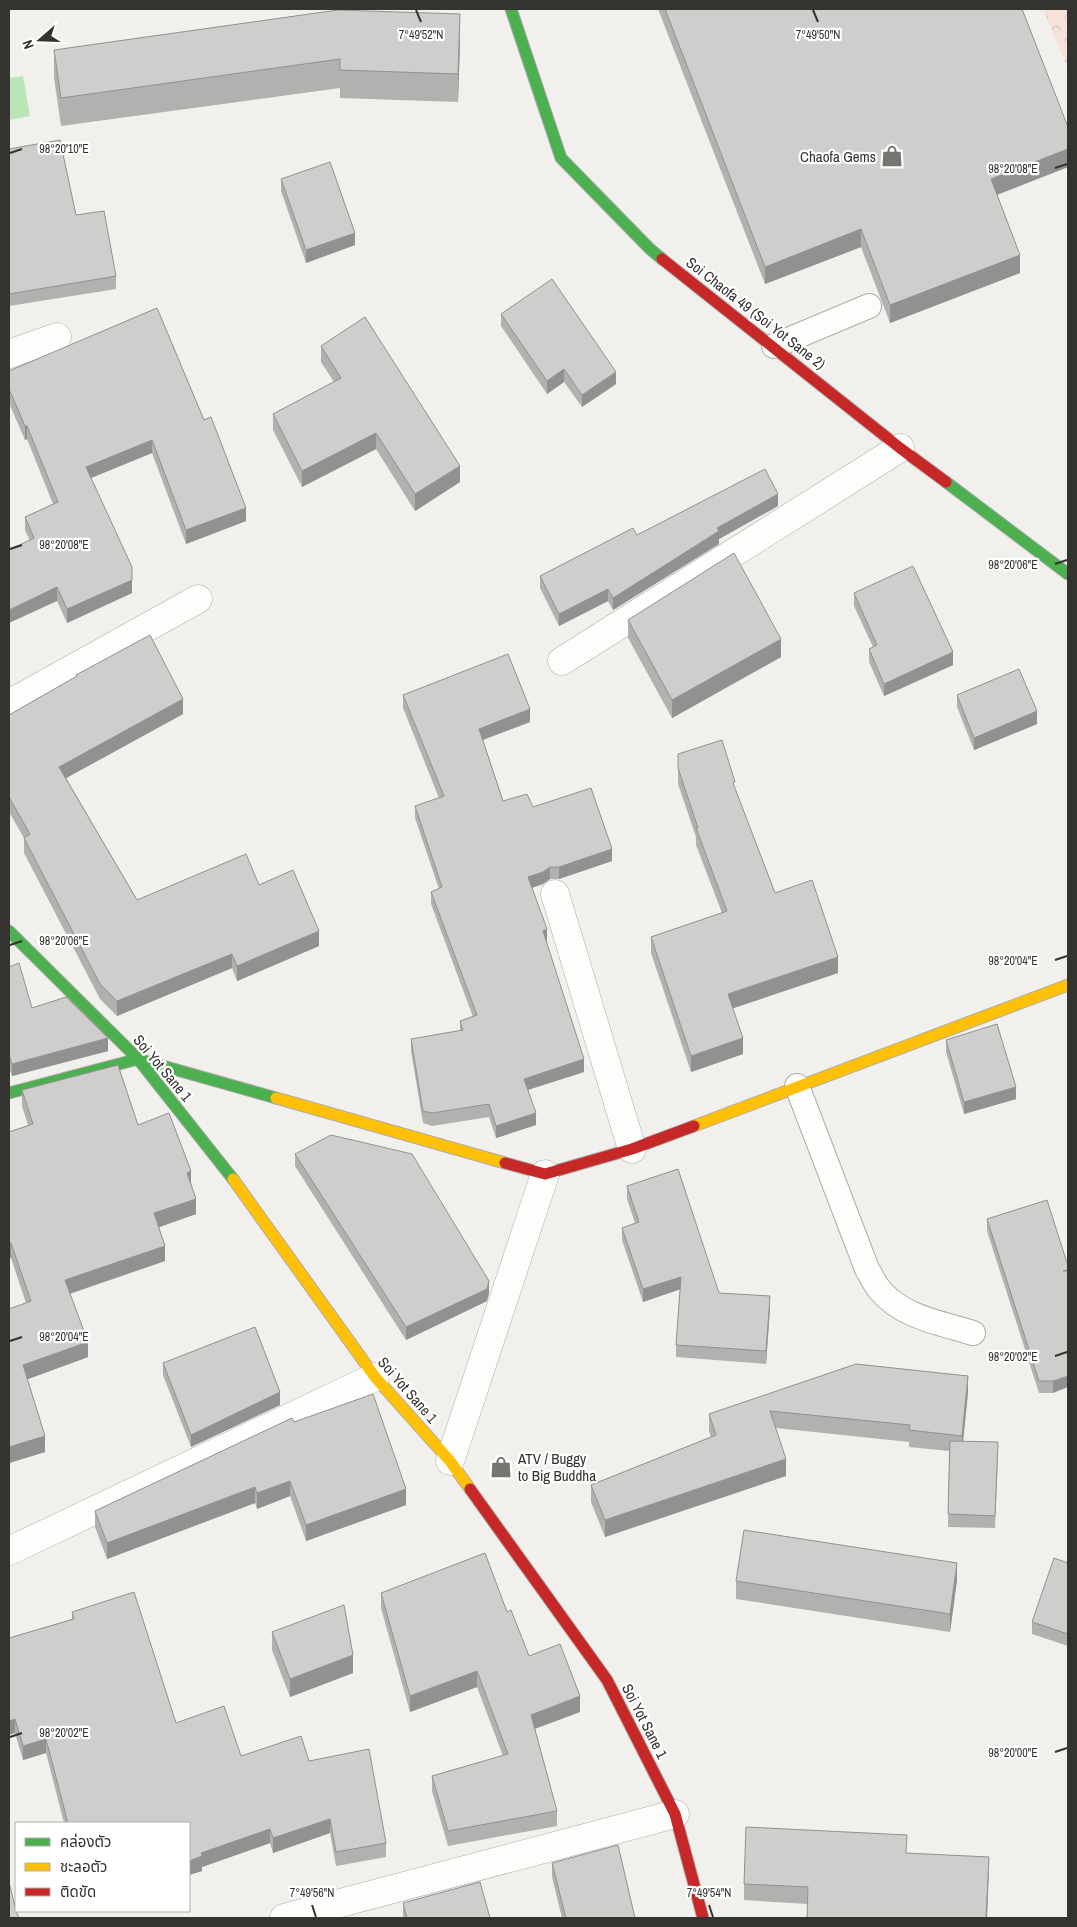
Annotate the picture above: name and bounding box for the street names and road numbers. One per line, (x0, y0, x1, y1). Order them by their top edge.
street label: Soi Chaofa 49 (Soi Yot Sane 2) (682, 252, 830, 374)
street label: Soi Yot Sane 1 (129, 1030, 197, 1106)
street label: Soi Yot Sane 1 (373, 1352, 443, 1428)
street label: Soi Yot Sane 1 (617, 1680, 673, 1762)

